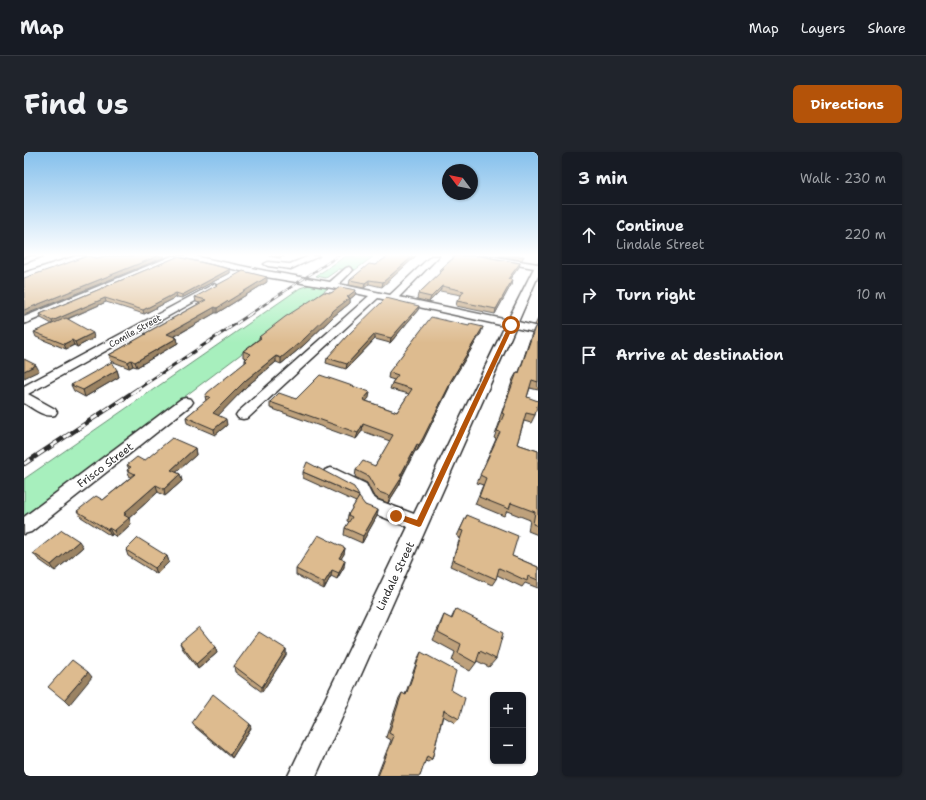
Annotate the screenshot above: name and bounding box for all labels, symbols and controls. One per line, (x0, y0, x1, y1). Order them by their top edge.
text: Map (20, 15, 64, 40)
text: Map (749, 19, 779, 37)
text: Layers (801, 19, 845, 37)
text: Share (867, 19, 906, 37)
text: Find us (24, 85, 129, 123)
button: Directions (793, 85, 902, 123)
north arrow (442, 164, 478, 200)
text: 3 min (578, 167, 628, 189)
text: Walk · 230 m (800, 170, 886, 187)
text: Continue (616, 216, 684, 236)
icon: ahead (578, 224, 600, 246)
text: 220 m (844, 226, 886, 243)
text: Lindale Street (616, 236, 704, 253)
icon: right (578, 284, 600, 306)
text: Turn right (616, 285, 696, 305)
text: 10 m (856, 286, 886, 303)
street label: Comile Street (107, 312, 163, 350)
route start (502, 316, 520, 334)
icon: arrive (578, 344, 600, 366)
text: Arrive at destination (616, 345, 784, 365)
street label: Frisco Street (74, 439, 137, 491)
route end (387, 507, 405, 525)
street label: Lindale Street (373, 539, 418, 613)
map controls (490, 692, 526, 764)
button: + (490, 692, 526, 728)
button: − (490, 728, 526, 764)

